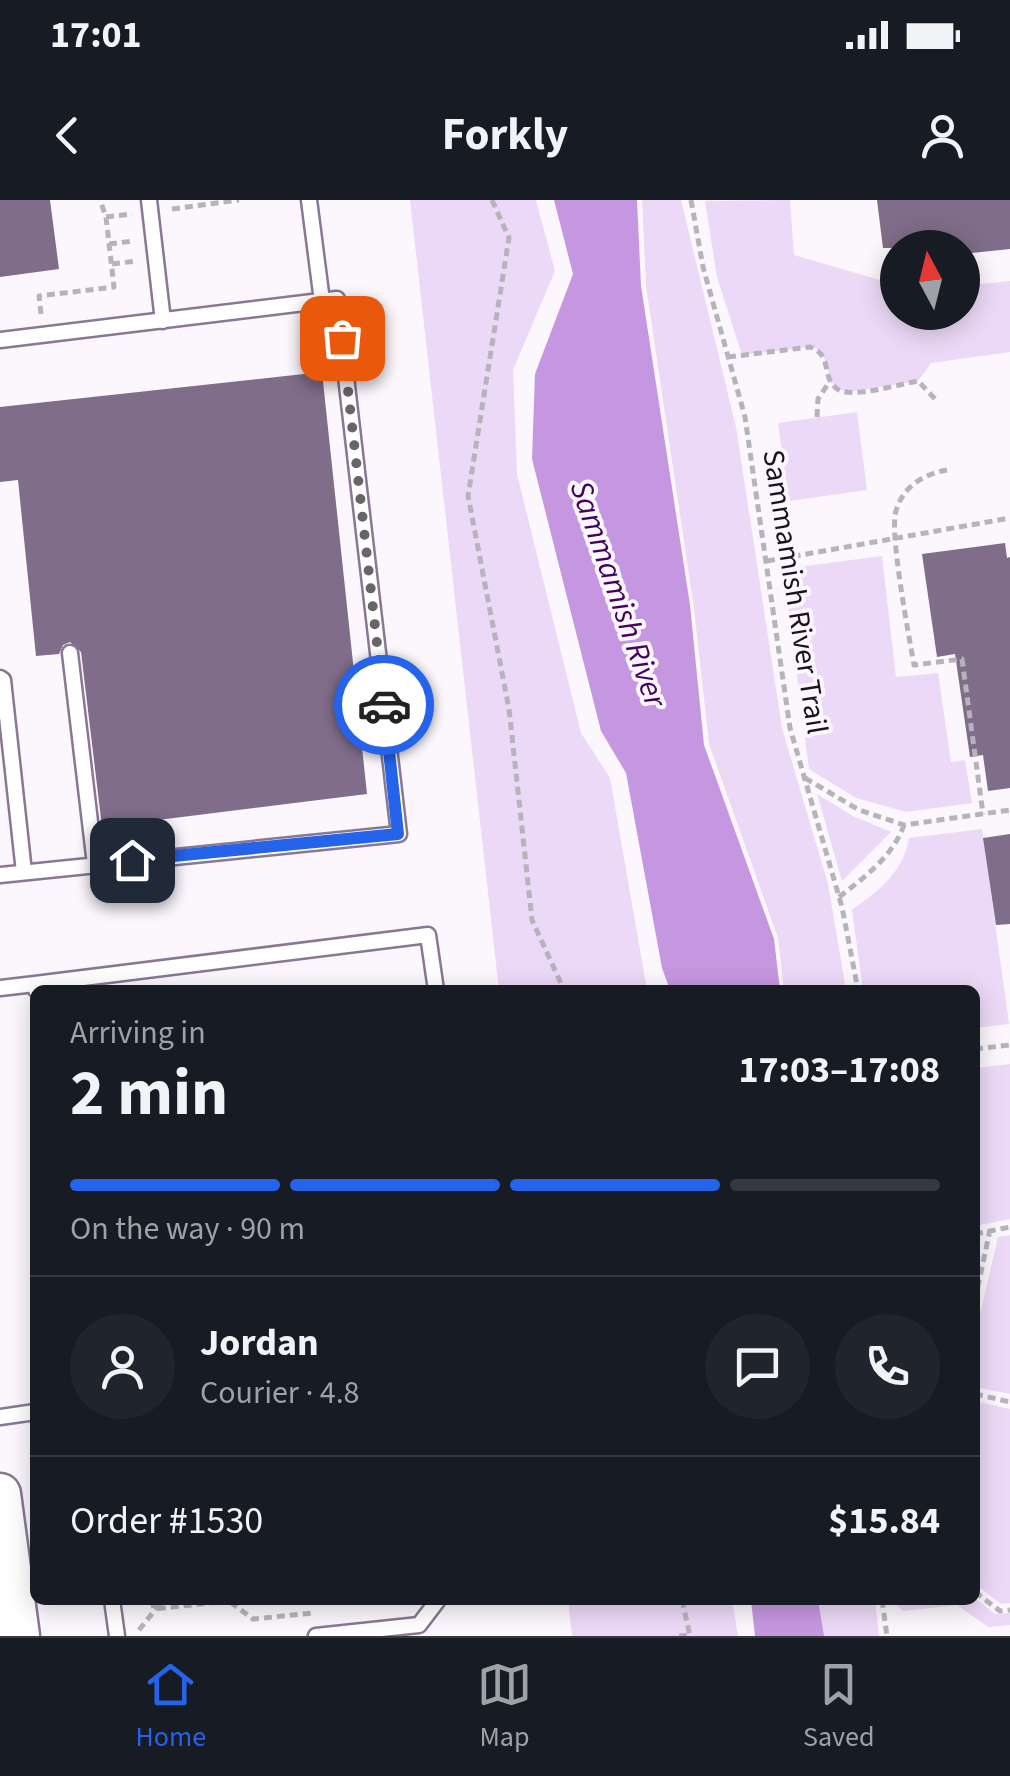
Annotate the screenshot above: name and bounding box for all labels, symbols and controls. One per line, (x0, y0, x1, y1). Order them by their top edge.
text: 17:01 (50, 8, 142, 62)
text: Forkly (442, 103, 568, 167)
icon: back (40, 108, 95, 163)
icon: person (915, 108, 970, 163)
north arrow (880, 230, 980, 330)
map controls (880, 230, 980, 330)
pin (300, 296, 385, 381)
icon: bag (315, 311, 370, 366)
street label: Sammamish River Trail (751, 447, 839, 737)
water label: Sammamish River (558, 475, 679, 715)
courier (334, 655, 434, 755)
icon: car (357, 678, 412, 733)
pin (90, 818, 175, 903)
icon: home (105, 833, 160, 888)
text: Arriving in (70, 1010, 206, 1056)
text: 17:03–17:08 (738, 1043, 940, 1097)
text: 2 min (70, 1047, 228, 1140)
text: On the way · 90 m (70, 1206, 305, 1252)
button: person (70, 1314, 175, 1419)
button: chat (705, 1314, 810, 1419)
button: phone (835, 1314, 940, 1419)
text: Jordan (200, 1316, 319, 1370)
text: Courier · 4.8 (200, 1370, 360, 1416)
text: Order #1530 (70, 1494, 263, 1548)
text: $15.84 (828, 1494, 940, 1548)
tab: Home (135, 1657, 206, 1757)
tab: Map (477, 1657, 532, 1757)
tab: Saved (803, 1657, 874, 1757)

